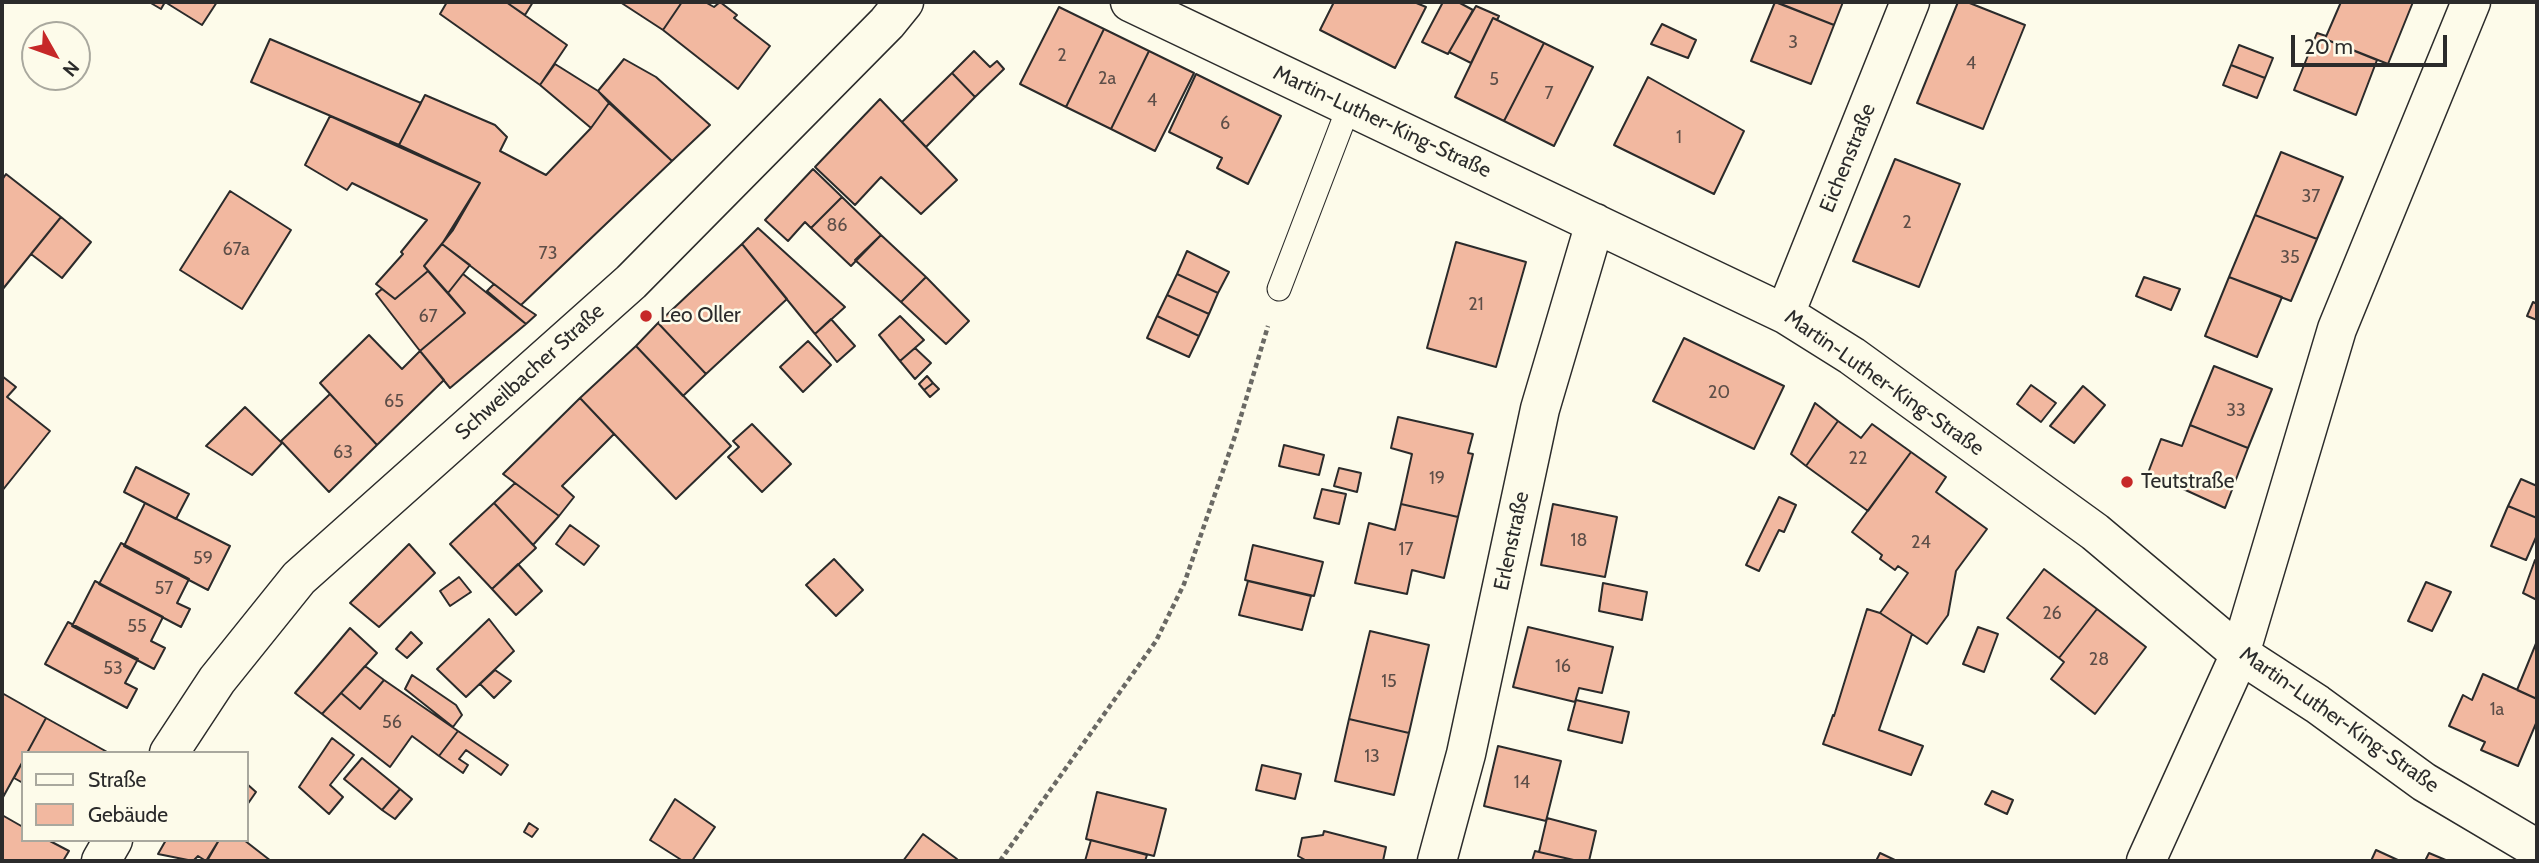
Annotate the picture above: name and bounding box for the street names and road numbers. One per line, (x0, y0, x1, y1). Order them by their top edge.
street label: Martin-Luther-King-Straße (1269, 60, 1495, 184)
street label: Eichenstraße (1815, 100, 1881, 216)
street label: Schweilbacher Straße (450, 299, 610, 445)
street label: Martin-Luther-King-Straße (1779, 305, 1989, 461)
street label: Erlenstraße (1489, 489, 1535, 593)
street label: Martin-Luther-King-Straße (2234, 642, 2444, 798)

